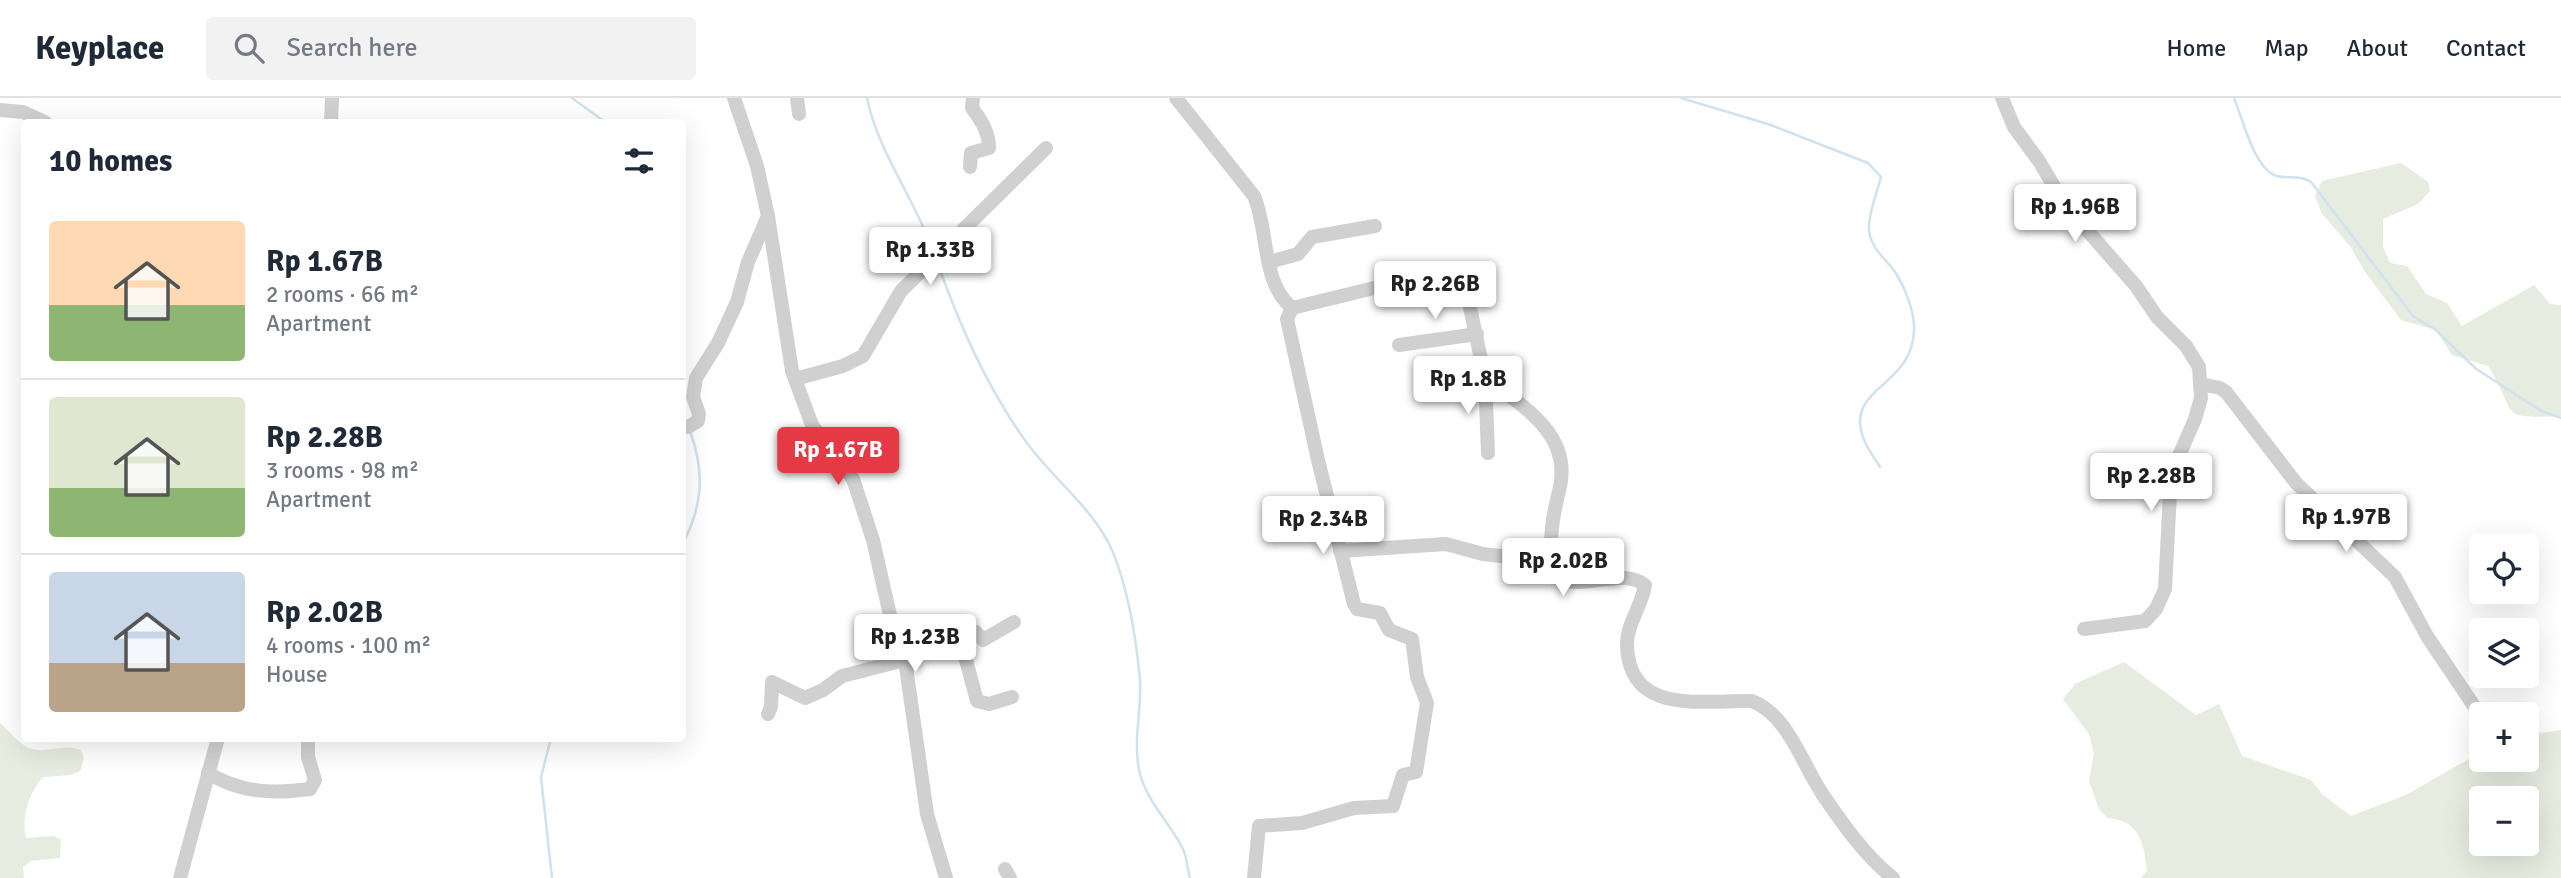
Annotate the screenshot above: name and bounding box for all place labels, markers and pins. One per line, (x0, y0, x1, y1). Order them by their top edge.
pin: Rp 1.96B (2003, 184, 2147, 244)
pin: Rp 1.33B (858, 228, 1002, 287)
pin: Rp 2.26B (1363, 262, 1507, 321)
pin: Rp 1.8B (1403, 356, 1533, 416)
pin: Rp 1.67B (766, 428, 910, 487)
pin: Rp 2.28B (2079, 454, 2223, 513)
pin: Rp 1.97B (2274, 494, 2418, 554)
pin: Rp 2.34B (1251, 496, 1395, 556)
pin: Rp 2.02B (1491, 538, 1635, 598)
pin: Rp 1.23B (843, 614, 987, 674)

